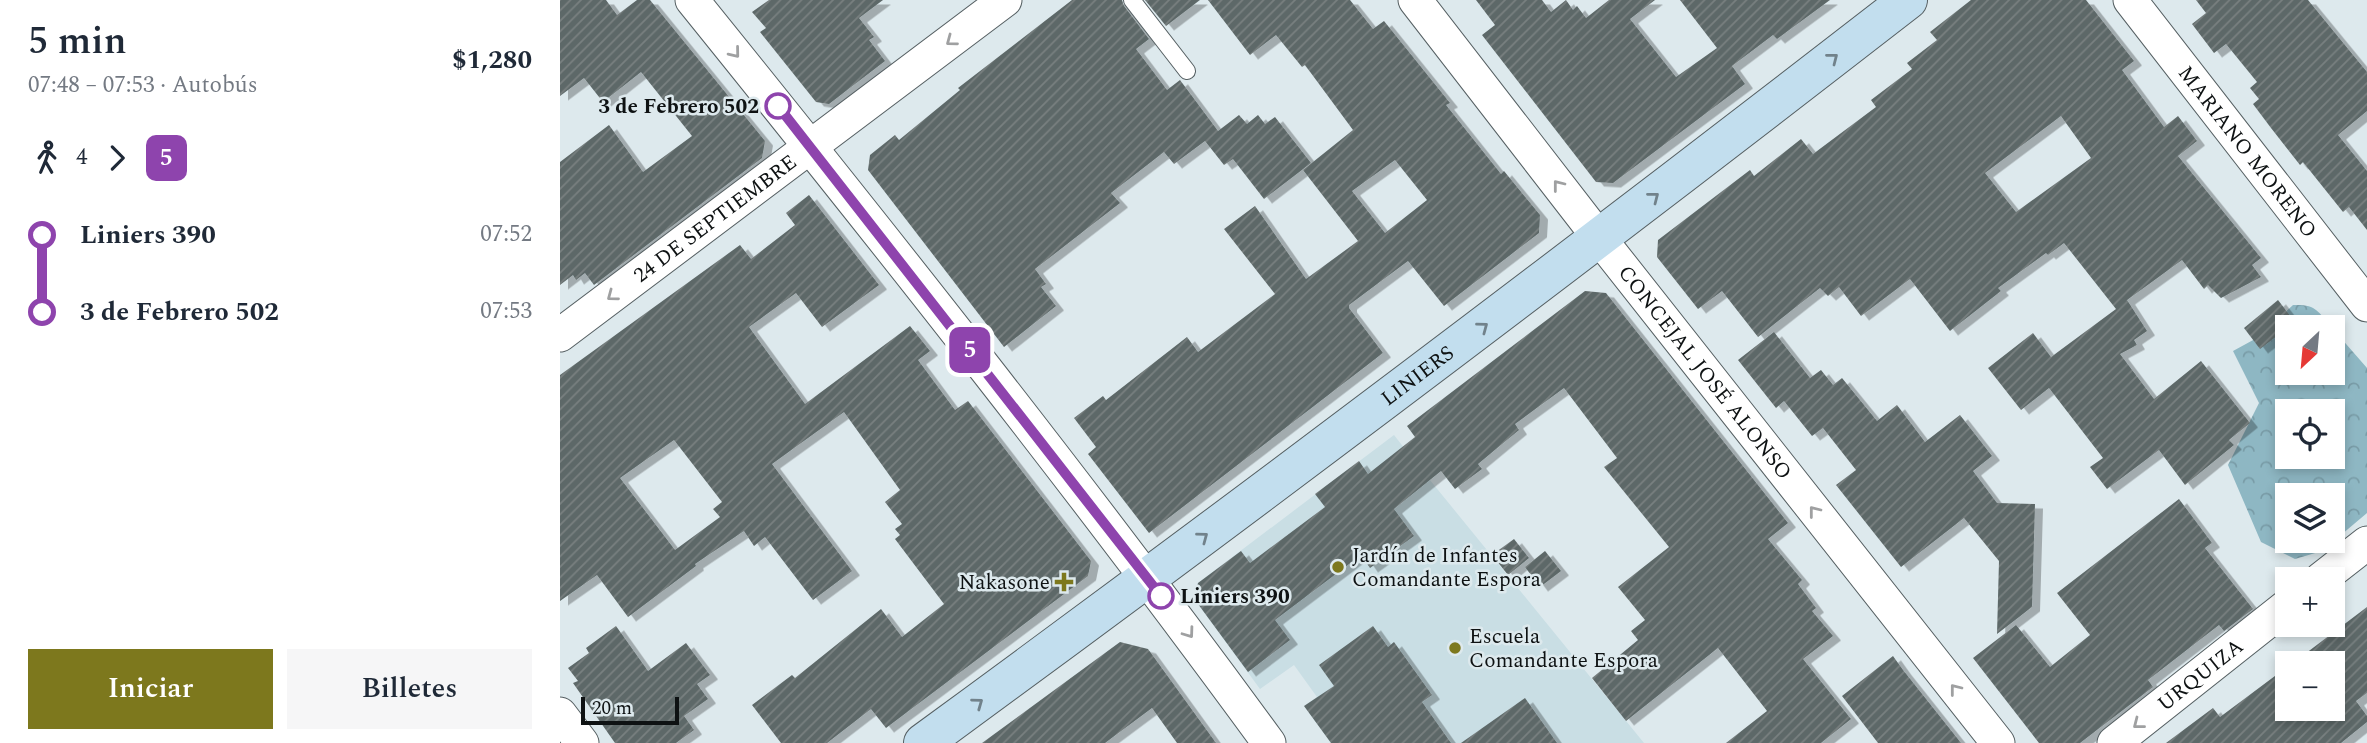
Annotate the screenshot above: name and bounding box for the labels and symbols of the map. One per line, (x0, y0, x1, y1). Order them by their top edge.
one-way arrow (946, 33, 959, 46)
one-way arrow (726, 46, 739, 58)
one-way arrow (1826, 53, 1838, 66)
street label: MARIANO MORENO (2170, 59, 2324, 245)
place label: 3 de Febrero 502 (598, 91, 759, 123)
marker: 3 de Febrero 502 (765, 93, 791, 119)
street label: 24 DE SEPTIEMBRE (627, 147, 804, 291)
one-way arrow (1553, 180, 1566, 193)
one-way arrow (1646, 193, 1658, 206)
street label: CONCEJAL JOSÉ ALONSO (1610, 259, 1799, 487)
one-way arrow (607, 287, 620, 300)
north arrow (2275, 315, 2345, 385)
one-way arrow (1475, 323, 1488, 335)
line badge: 5 (947, 327, 993, 373)
street label: LINIERS (1374, 338, 1461, 415)
one-way arrow (1810, 506, 1823, 519)
one-way arrow (1195, 533, 1208, 546)
place label: Jardín de Infantes Comandante Espora (1352, 540, 1542, 596)
marker: Jardín de Infantes Comandante Espora (1330, 559, 1346, 575)
place label: Nakasone (959, 567, 1050, 599)
marker: Nakasone (1056, 574, 1072, 590)
place label: Liniers 390 (1180, 581, 1290, 613)
marker: Liniers 390 (1148, 583, 1174, 609)
place label: Escuela Comandante Espora (1469, 621, 1659, 677)
one-way arrow (1181, 625, 1193, 638)
street label: URQUIZA (2151, 631, 2251, 720)
marker: Escuela Comandante Espora (1447, 640, 1463, 656)
one-way arrow (1951, 685, 1964, 697)
scale bar (581, 694, 679, 726)
one-way arrow (970, 698, 983, 711)
one-way arrow (2133, 716, 2145, 729)

